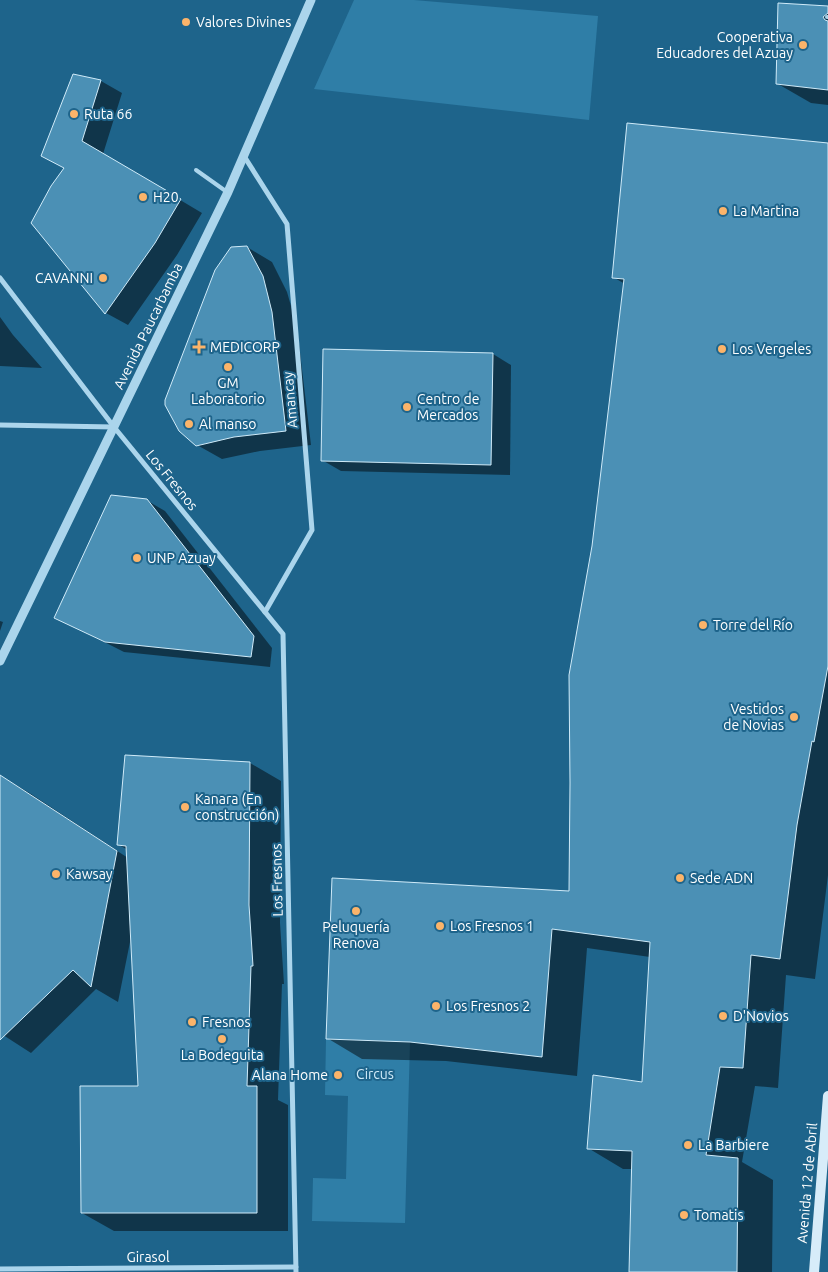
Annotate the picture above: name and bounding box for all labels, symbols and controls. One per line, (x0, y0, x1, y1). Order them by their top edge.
place label: Valores Divines (196, 14, 291, 30)
marker: Valores Divines (180, 16, 192, 28)
place label: Cooperativa Educadores del Azuay (656, 29, 793, 61)
marker: Cooperativa Educadores del Azuay (797, 39, 809, 51)
place label: Ruta 66 (84, 106, 132, 122)
marker: Ruta 66 (68, 108, 80, 120)
place label: H20 (153, 189, 179, 205)
marker: H20 (137, 191, 149, 203)
place label: La Martina (733, 203, 799, 219)
marker: La Martina (717, 205, 729, 217)
street label: Avenida Paucarbamba (110, 260, 186, 392)
place label: CAVANNI (35, 270, 93, 286)
marker: CAVANNI (97, 272, 109, 284)
place label: MEDICORP (210, 339, 280, 355)
marker: MEDICORP (192, 340, 206, 354)
place label: Los Vergeles (732, 341, 811, 357)
marker: Los Vergeles (716, 343, 728, 355)
marker: GM Laboratorio (222, 361, 234, 373)
street label: Amancay (280, 371, 300, 429)
place label: GM Laboratorio (191, 375, 265, 407)
place label: Centro de Mercados (417, 391, 479, 423)
marker: Centro de Mercados (401, 401, 413, 413)
place label: Al manso (199, 416, 257, 432)
marker: Al manso (183, 418, 195, 430)
street label: Los Fresnos (143, 447, 201, 513)
place label: UNP Azuay (147, 550, 216, 566)
marker: UNP Azuay (131, 552, 143, 564)
place label: Torre del Río (713, 617, 793, 633)
marker: Torre del Río (697, 619, 709, 631)
place label: Vestidos de Novias (723, 701, 784, 733)
marker: Vestidos de Novias (788, 711, 800, 723)
place label: Kanara (En construcción) (195, 791, 279, 823)
marker: Kanara (En construcción) (179, 801, 191, 813)
street label: Los Fresnos (268, 843, 286, 917)
place label: Kawsay (66, 866, 113, 882)
marker: Kawsay (50, 868, 62, 880)
place label: Sede ADN (690, 870, 753, 886)
marker: Sede ADN (674, 872, 686, 884)
marker: Peluquería Renova (350, 905, 362, 917)
place label: Los Fresnos 1 (450, 918, 534, 934)
place label: Peluquería Renova (322, 919, 390, 951)
marker: Los Fresnos 1 (434, 920, 446, 932)
place label: Los Fresnos 2 (446, 998, 530, 1014)
marker: Los Fresnos 2 (430, 1000, 442, 1012)
place label: D'Novios (733, 1008, 789, 1024)
marker: D'Novios (717, 1010, 729, 1022)
place label: Fresnos (202, 1014, 250, 1030)
marker: Fresnos (186, 1016, 198, 1028)
marker: La Bodeguita (216, 1033, 228, 1045)
place label: La Bodeguita (181, 1047, 263, 1063)
park label: Circus (356, 1066, 394, 1082)
place label: Alana Home (252, 1067, 328, 1083)
marker: Alana Home (332, 1069, 344, 1081)
street label: Avenida 12 de Abril (794, 1122, 820, 1244)
place label: La Barbiere (698, 1137, 769, 1153)
marker: La Barbiere (682, 1139, 694, 1151)
place label: Tomatis (694, 1207, 744, 1223)
marker: Tomatis (678, 1209, 690, 1221)
street label: Girasol (126, 1249, 170, 1265)

